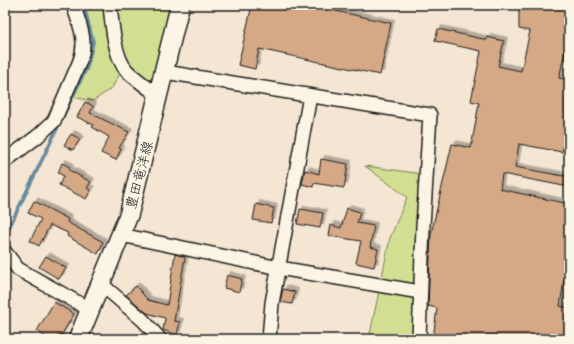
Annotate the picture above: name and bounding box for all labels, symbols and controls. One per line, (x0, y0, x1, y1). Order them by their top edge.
street label: 豊田竜洋線 (122, 139, 158, 211)

